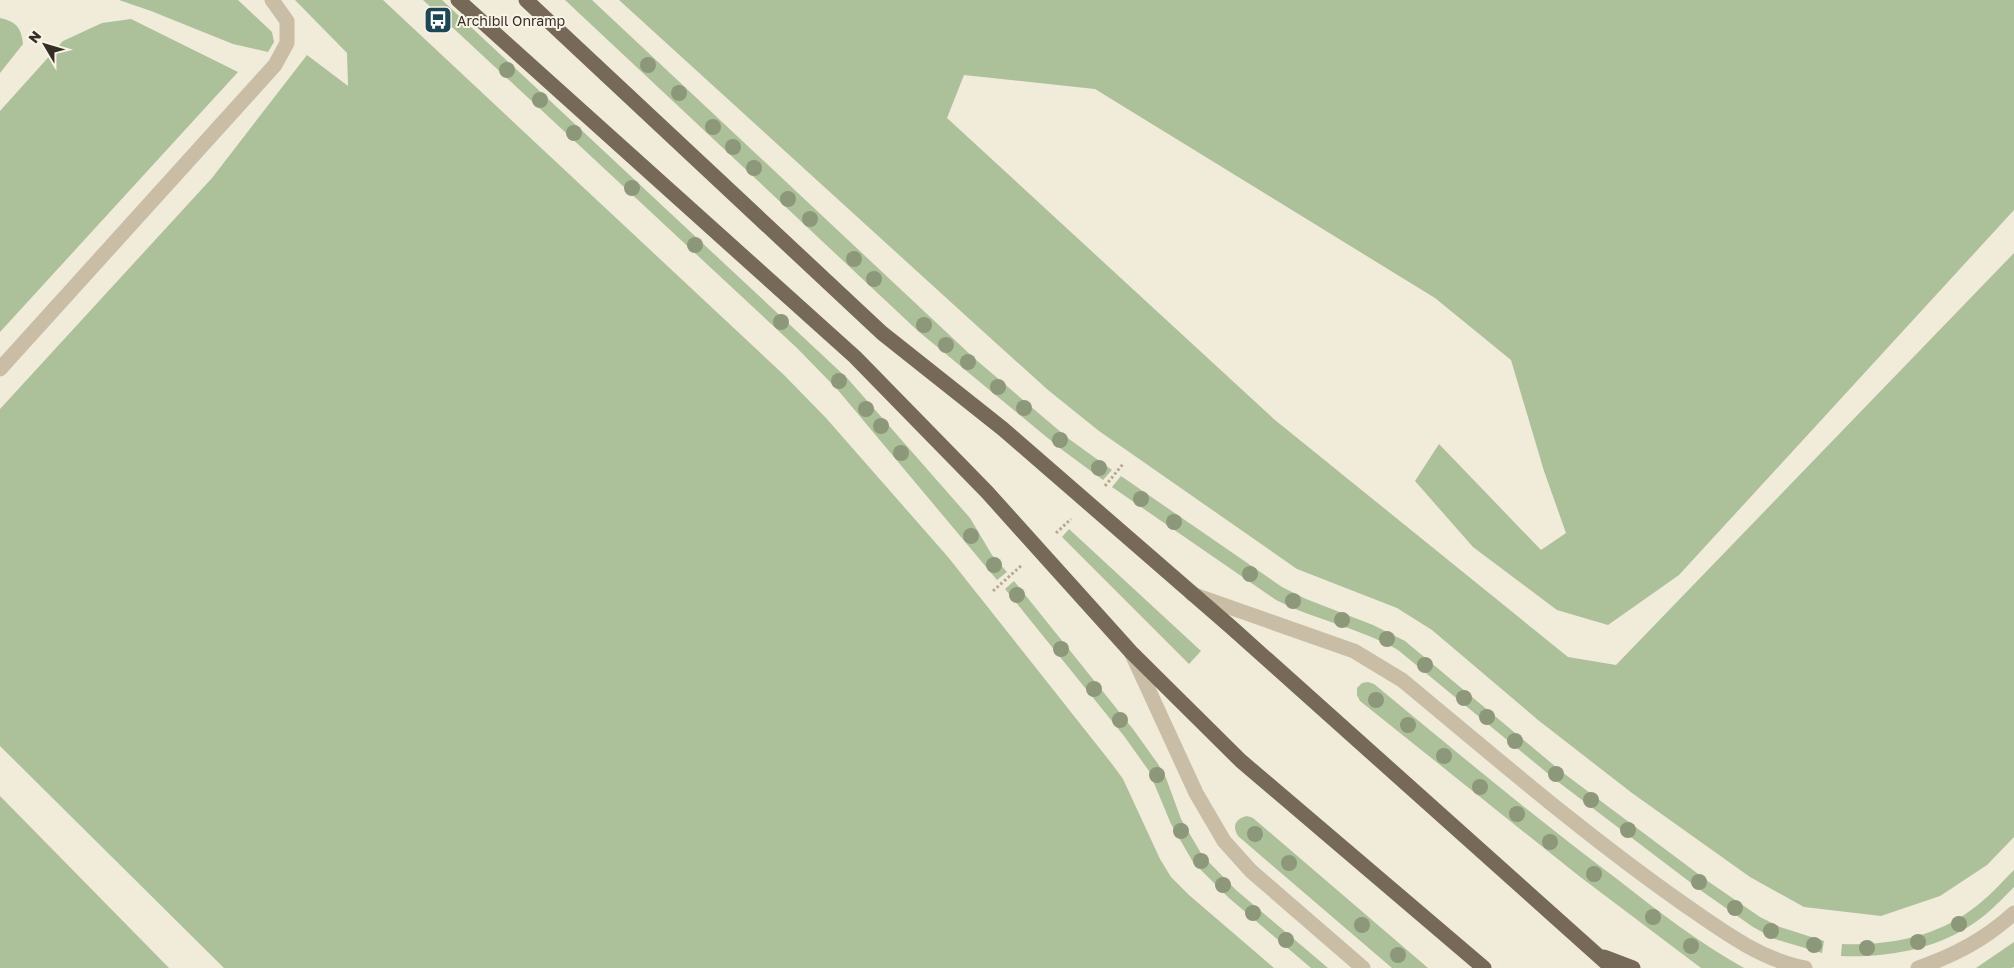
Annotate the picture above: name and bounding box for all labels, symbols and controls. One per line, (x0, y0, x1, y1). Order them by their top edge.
bus stop icon: Archibil Onramp (423, 5, 453, 35)
place label: Archibil Onramp (457, 12, 565, 29)
north arrow (20, 20, 70, 70)
text: N (24, 27, 44, 46)

